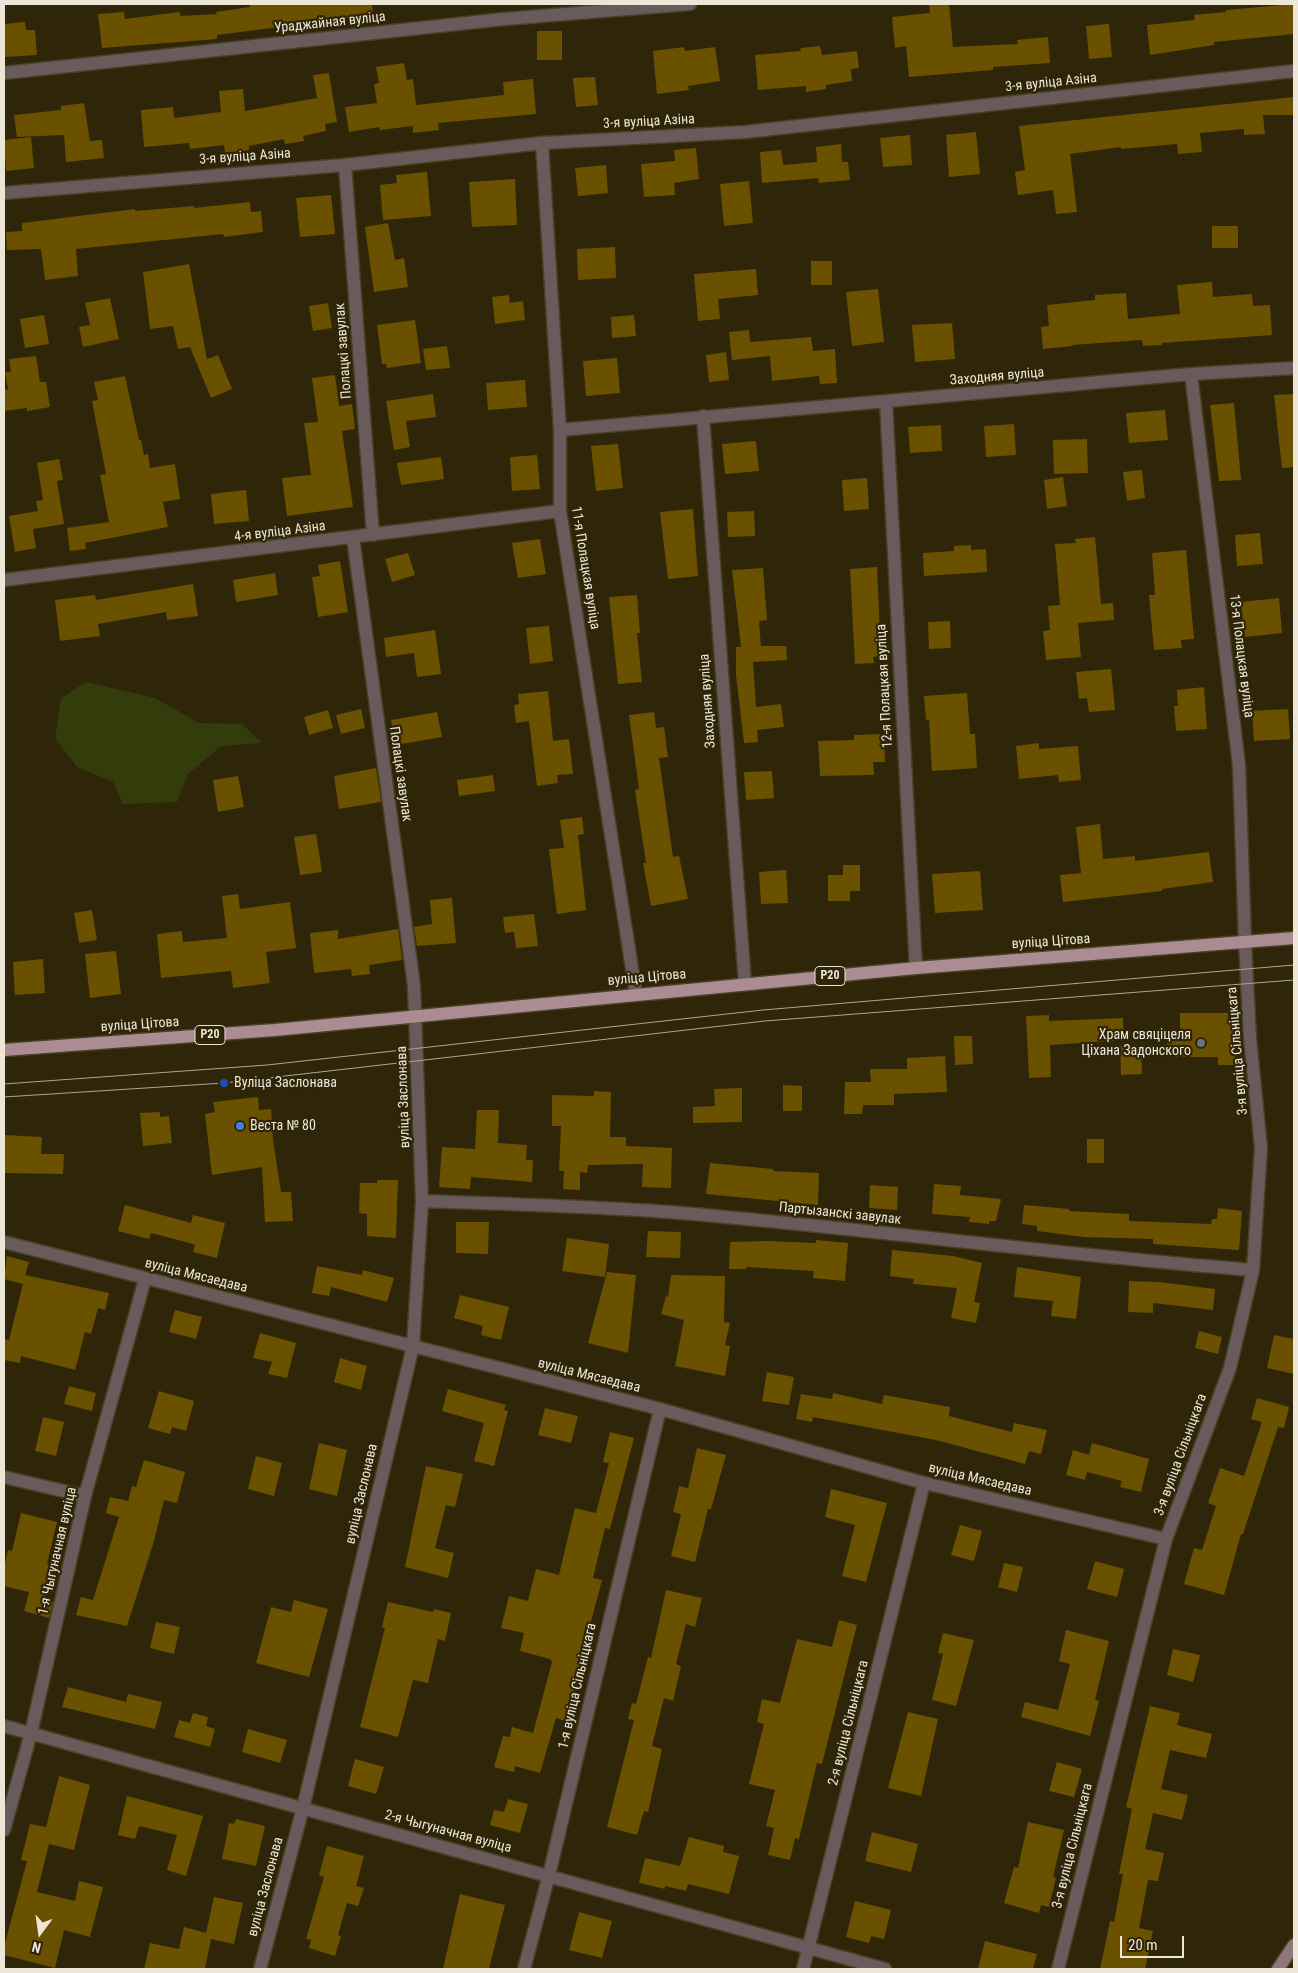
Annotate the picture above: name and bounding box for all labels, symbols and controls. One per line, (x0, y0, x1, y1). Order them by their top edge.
street label: Ураджайная вуліца (273, 9, 387, 37)
street label: 3-я вуліца Азіна (1004, 70, 1098, 96)
street label: 3-я вуліца Азіна (603, 111, 695, 133)
street label: 3-я вуліца Азіна (199, 145, 291, 169)
street label: Полацкі завулак (332, 303, 356, 399)
street label: Заходняя вуліца (949, 365, 1045, 389)
street label: 11-я Полацкая вуліца (567, 505, 603, 631)
street label: 4-я вуліца Азіна (233, 518, 327, 546)
street label: 13-я Полацкая вуліца (1225, 593, 1257, 719)
street label: 12-я Полацкая вуліца (873, 623, 897, 749)
street label: Заходняя вуліца (696, 653, 720, 749)
street label: Полацкі завулак (385, 725, 415, 823)
street label: вуліца Цітова (1011, 931, 1091, 953)
street label: вуліца Цітова (607, 966, 687, 990)
road number: Р20 (815, 966, 845, 986)
street label: 3-я вуліца Сільніцкага (1224, 986, 1252, 1116)
street label: вуліца Цітова (100, 1014, 180, 1036)
road number: Р20 (195, 1026, 225, 1044)
place label: Храм свяціцеля Ціхана Задонского (1081, 1027, 1191, 1060)
marker: Храм свяціцеля Ціхана Задонского (1195, 1037, 1207, 1049)
street label: вуліца Заслонава (394, 1046, 414, 1148)
place label: Вуліца Заслонава (234, 1075, 337, 1091)
marker: Вуліца Заслонава (218, 1077, 230, 1089)
place label: Веста № 80 (250, 1118, 316, 1134)
marker: Веста № 80 (234, 1120, 246, 1132)
street label: Партызанскі завулак (778, 1199, 902, 1229)
street label: вуліца Мясаедава (143, 1255, 249, 1297)
street label: вуліца Мясаедава (536, 1355, 642, 1397)
street label: 3-я вуліца Сільніцкага (1151, 1392, 1211, 1518)
street label: вуліца Заслонава (342, 1442, 382, 1546)
street label: вуліца Мясаедава (927, 1460, 1033, 1500)
street label: 1-я Чыгуначная вуліца (35, 1485, 81, 1617)
street label: 1-я вуліца Сільніцкага (555, 1622, 601, 1750)
street label: 2-я вуліца Сільніцкага (825, 1659, 873, 1787)
street label: 3-я вуліца Сільніцкага (1049, 1782, 1097, 1910)
street label: 2-я Чыгуначная вуліца (383, 1807, 513, 1857)
street label: вуліца Заслонава (245, 1835, 287, 1939)
north arrow (15, 1908, 65, 1958)
scale bar (1123, 1926, 1187, 1958)
text: 20 m (1128, 1936, 1158, 1954)
text: N (30, 1939, 42, 1956)

